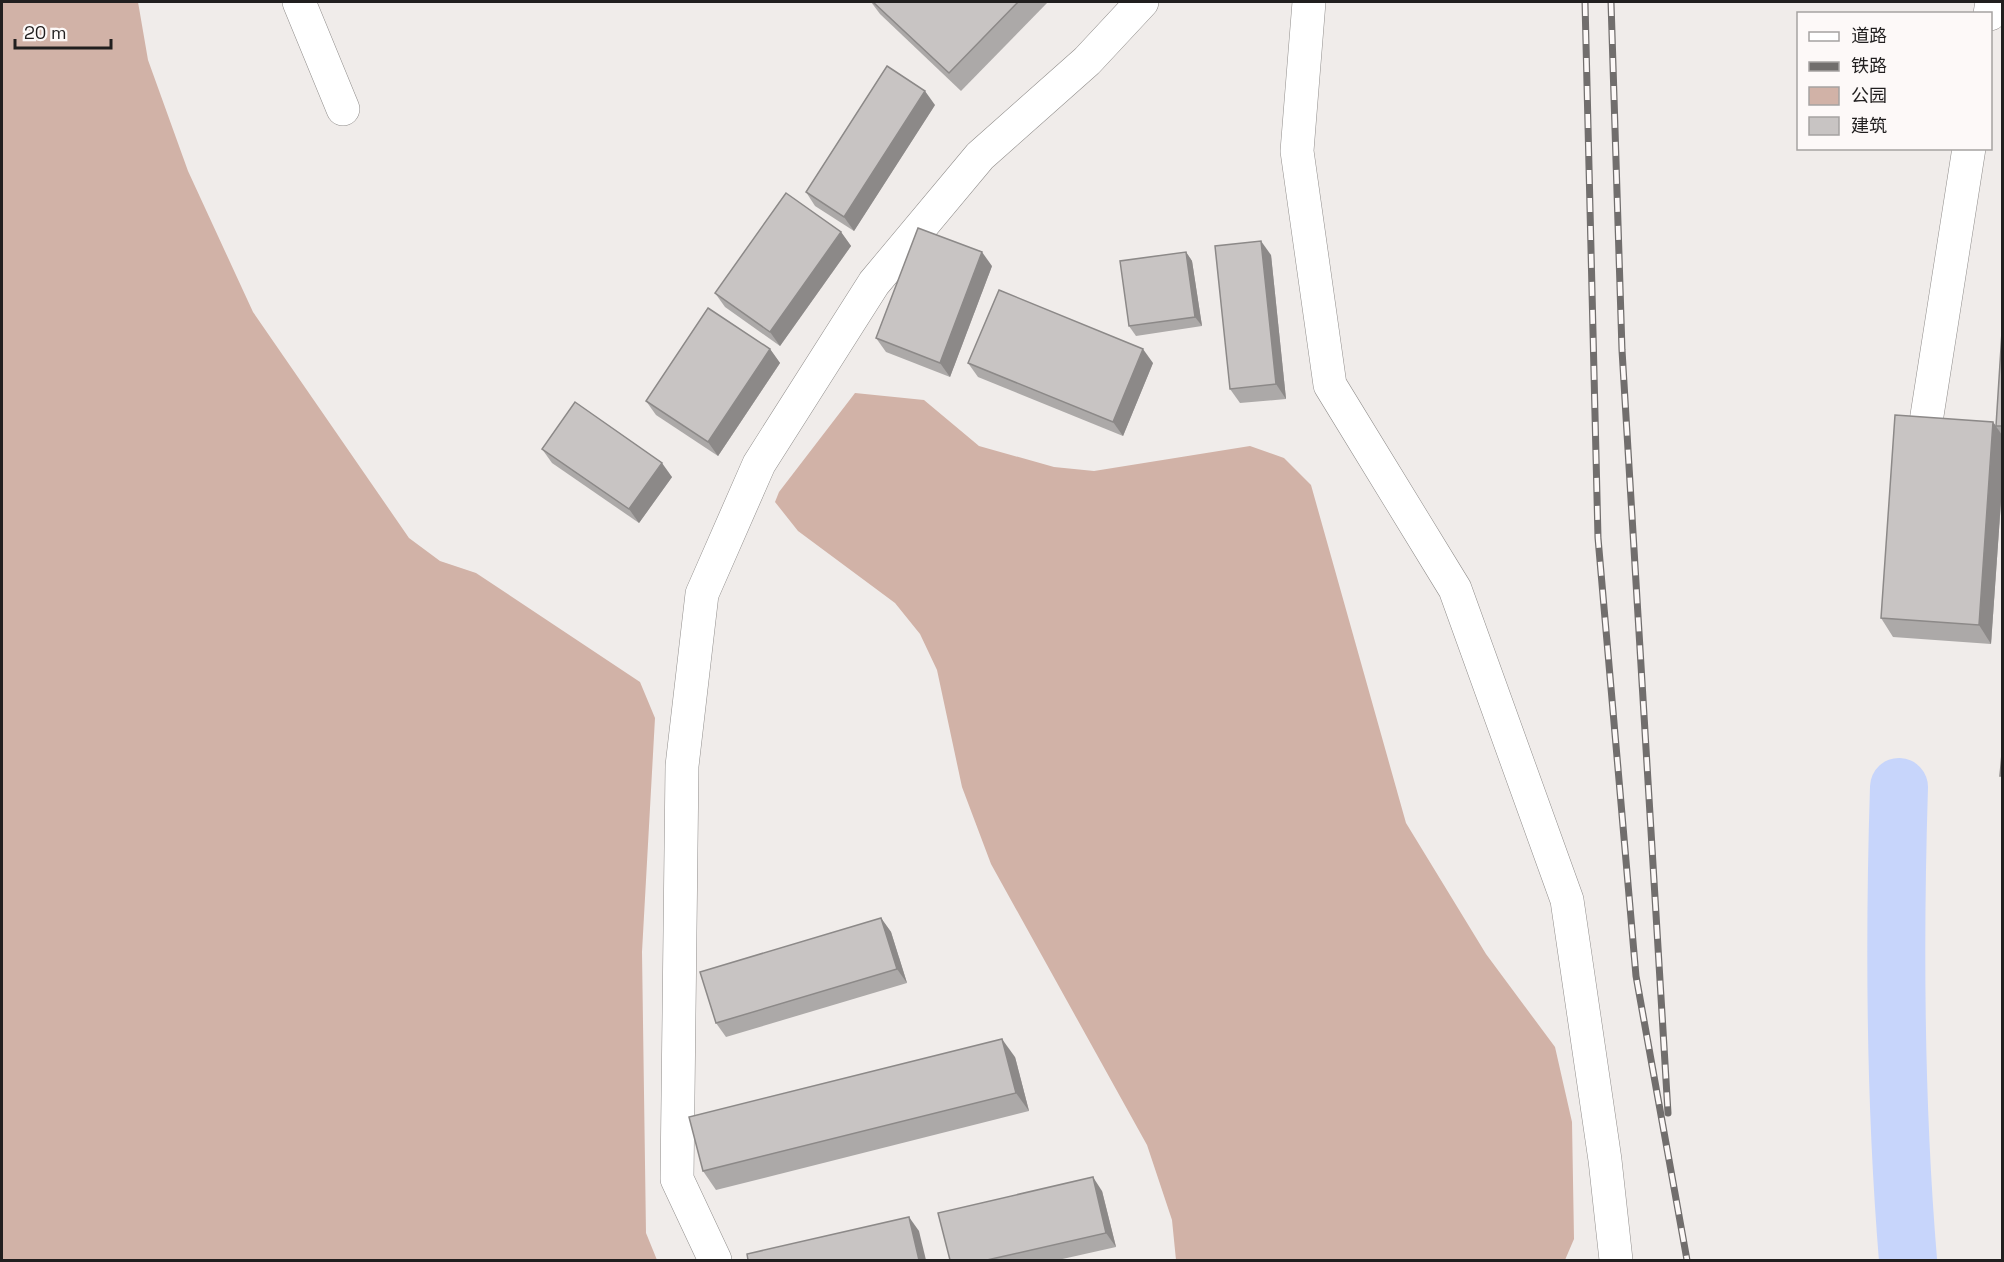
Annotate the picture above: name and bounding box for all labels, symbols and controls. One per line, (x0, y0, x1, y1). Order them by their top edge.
scale bar (15, 12, 111, 50)
legend (1797, 12, 1992, 150)
text: 20 m (24, 21, 67, 44)
text: 道路 (1851, 24, 1887, 47)
text: 铁路 (1851, 54, 1887, 77)
text: 公园 (1851, 84, 1887, 107)
text: 建筑 (1851, 114, 1887, 137)

